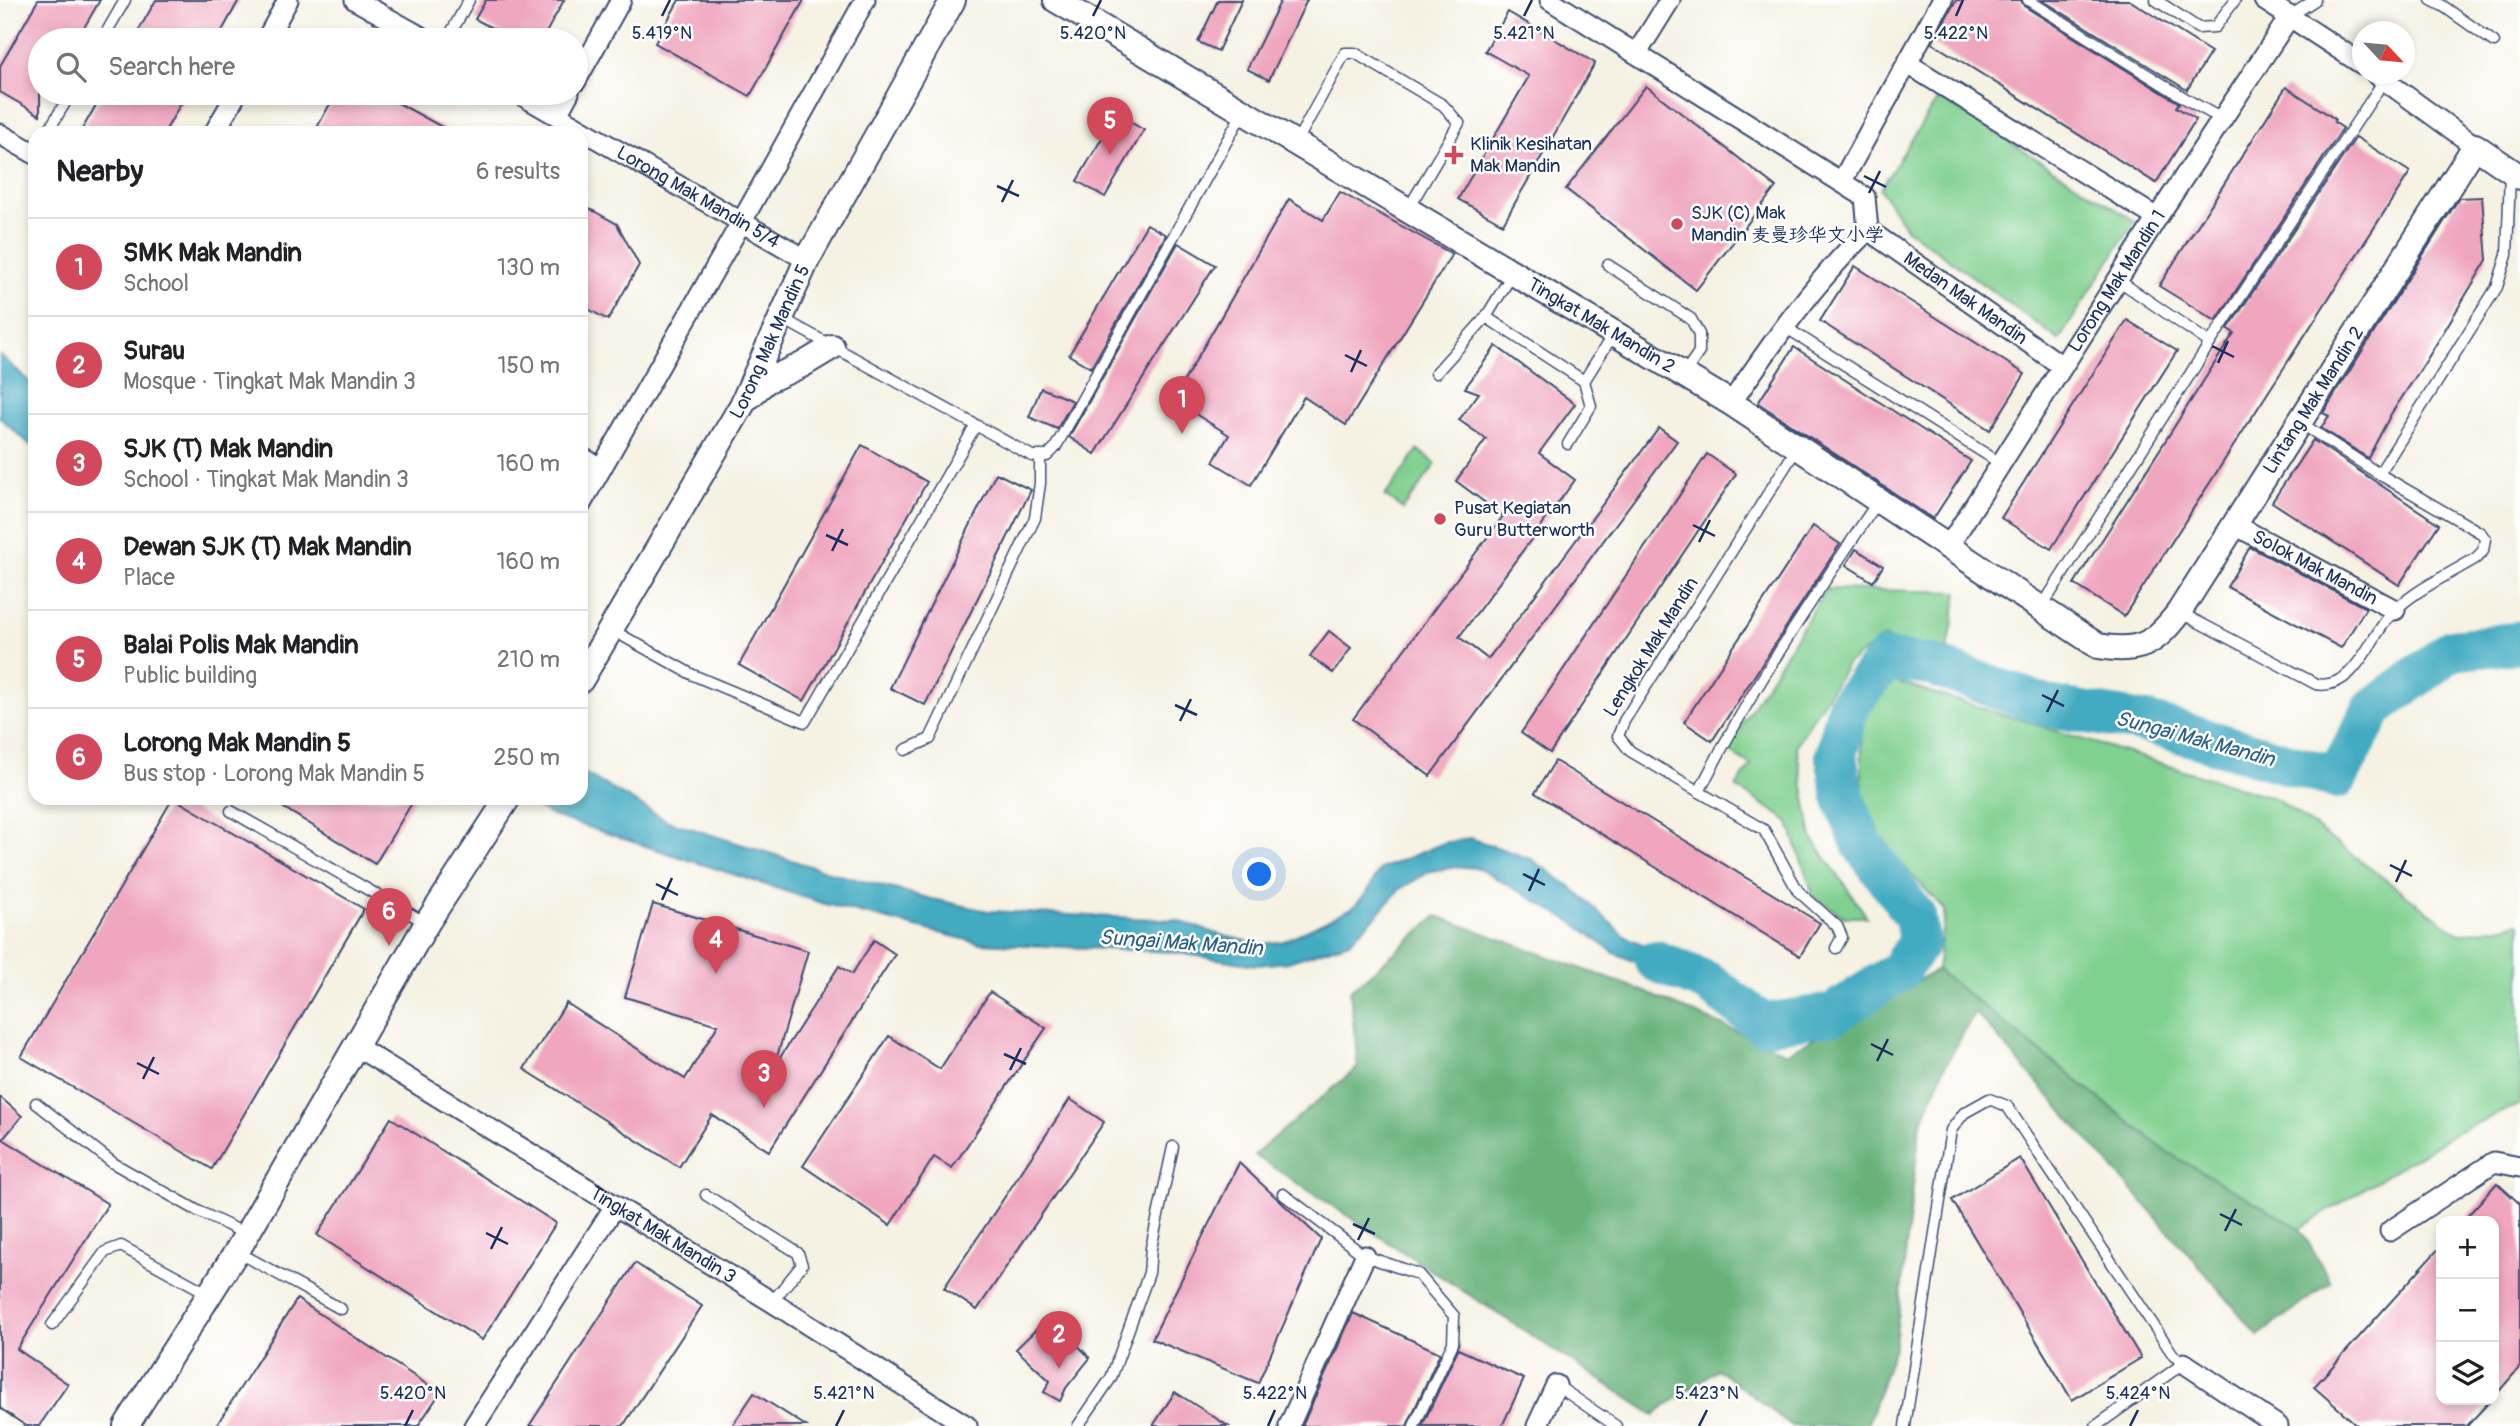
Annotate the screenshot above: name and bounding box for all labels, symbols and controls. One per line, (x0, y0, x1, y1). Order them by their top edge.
north arrow (2352, 21, 2415, 84)
text: 5.419°N (632, 22, 692, 45)
text: 5.420°N (1060, 22, 1126, 45)
text: 5.421°N (1493, 22, 1555, 45)
text: 5.422°N (1924, 22, 1988, 45)
search box (28, 28, 588, 105)
icon: search (52, 48, 90, 86)
text: Search here (108, 51, 235, 83)
pin: 5 (1087, 97, 1133, 155)
place label: Klinik Kesihatan Mak Mandin (1470, 132, 1592, 178)
street label: Lorong Mak Mandin 5/4 (612, 140, 784, 254)
marker: Klinik Kesihatan Mak Mandin (1444, 145, 1464, 165)
text: Nearby (56, 153, 143, 190)
text: 6 results (476, 157, 560, 186)
place label: SJK (C) Mak Mandin 麦曼珍华文小学 (1691, 201, 1884, 247)
street label: Lorong Mak Mandin 1 (2063, 205, 2171, 357)
marker: SJK (C) Mak Mandin 麦曼珍华文小学 (1669, 216, 1685, 232)
text: SMK Mak Mandin (123, 237, 302, 269)
street label: Medan Mak Mandin (1899, 247, 2032, 350)
text: 1 (75, 253, 84, 282)
text: 130 m (497, 253, 560, 282)
street label: Lorong Mak Mandin 5 (725, 261, 815, 423)
text: School (123, 269, 189, 298)
street label: Tingkat Mak Mandin 2 (1523, 272, 1679, 379)
street label: Lintang Mak Mandin 2 (2258, 322, 2369, 478)
text: Surau (123, 335, 185, 367)
text: 2 (73, 351, 85, 380)
text: 150 m (497, 351, 560, 380)
text: Mosque · Tingkat Mak Mandin 3 (123, 367, 416, 396)
pin: 1 (1159, 376, 1205, 434)
text: SJK (T) Mak Mandin (123, 433, 333, 465)
text: 3 (73, 449, 85, 478)
text: 160 m (496, 449, 560, 478)
text: School · Tingkat Mak Mandin 3 (123, 465, 409, 494)
place label: Pusat Kegiatan Guru Butterworth (1454, 496, 1595, 542)
marker: Pusat Kegiatan Guru Butterworth (1432, 511, 1448, 527)
street label: Solok Mak Mandin (2248, 524, 2382, 611)
text: Dewan SJK (T) Mak Mandin (123, 531, 412, 563)
text: 4 (72, 547, 86, 576)
text: 160 m (496, 547, 560, 576)
text: Place (123, 563, 175, 592)
street label: Lengkok Mak Mandin (1598, 572, 1704, 722)
text: Balai Polis Mak Mandin (123, 629, 359, 661)
text: 5 (73, 645, 85, 674)
text: 210 m (497, 645, 560, 674)
text: Public building (123, 661, 257, 690)
water label: Sungai Mak Mandin (2113, 705, 2278, 773)
text: Lorong Mak Mandin 5 (123, 727, 351, 759)
text: 6 (72, 743, 86, 772)
text: 250 m (494, 743, 560, 772)
text: Bus stop · Lorong Mak Mandin 5 (123, 759, 425, 788)
your location (1242, 857, 1276, 891)
pin: 6 (366, 888, 412, 946)
pin: 4 (693, 916, 739, 974)
water label: Sungai Mak Mandin (1099, 924, 1265, 962)
pin: 3 (741, 1050, 787, 1108)
street label: Tingkat Mak Mandin 3 (585, 1181, 740, 1289)
map controls (2436, 1216, 2499, 1405)
button: + (2436, 1216, 2499, 1279)
button: − (2436, 1279, 2499, 1342)
pin: 2 (1036, 1311, 1082, 1369)
button: layers (2436, 1342, 2499, 1405)
text: 5.420°N (380, 1382, 446, 1405)
text: 5.421°N (813, 1382, 875, 1405)
text: 5.422°N (1243, 1382, 1307, 1405)
text: 5.423°N (1675, 1382, 1739, 1405)
text: 5.424°N (2106, 1382, 2170, 1405)

